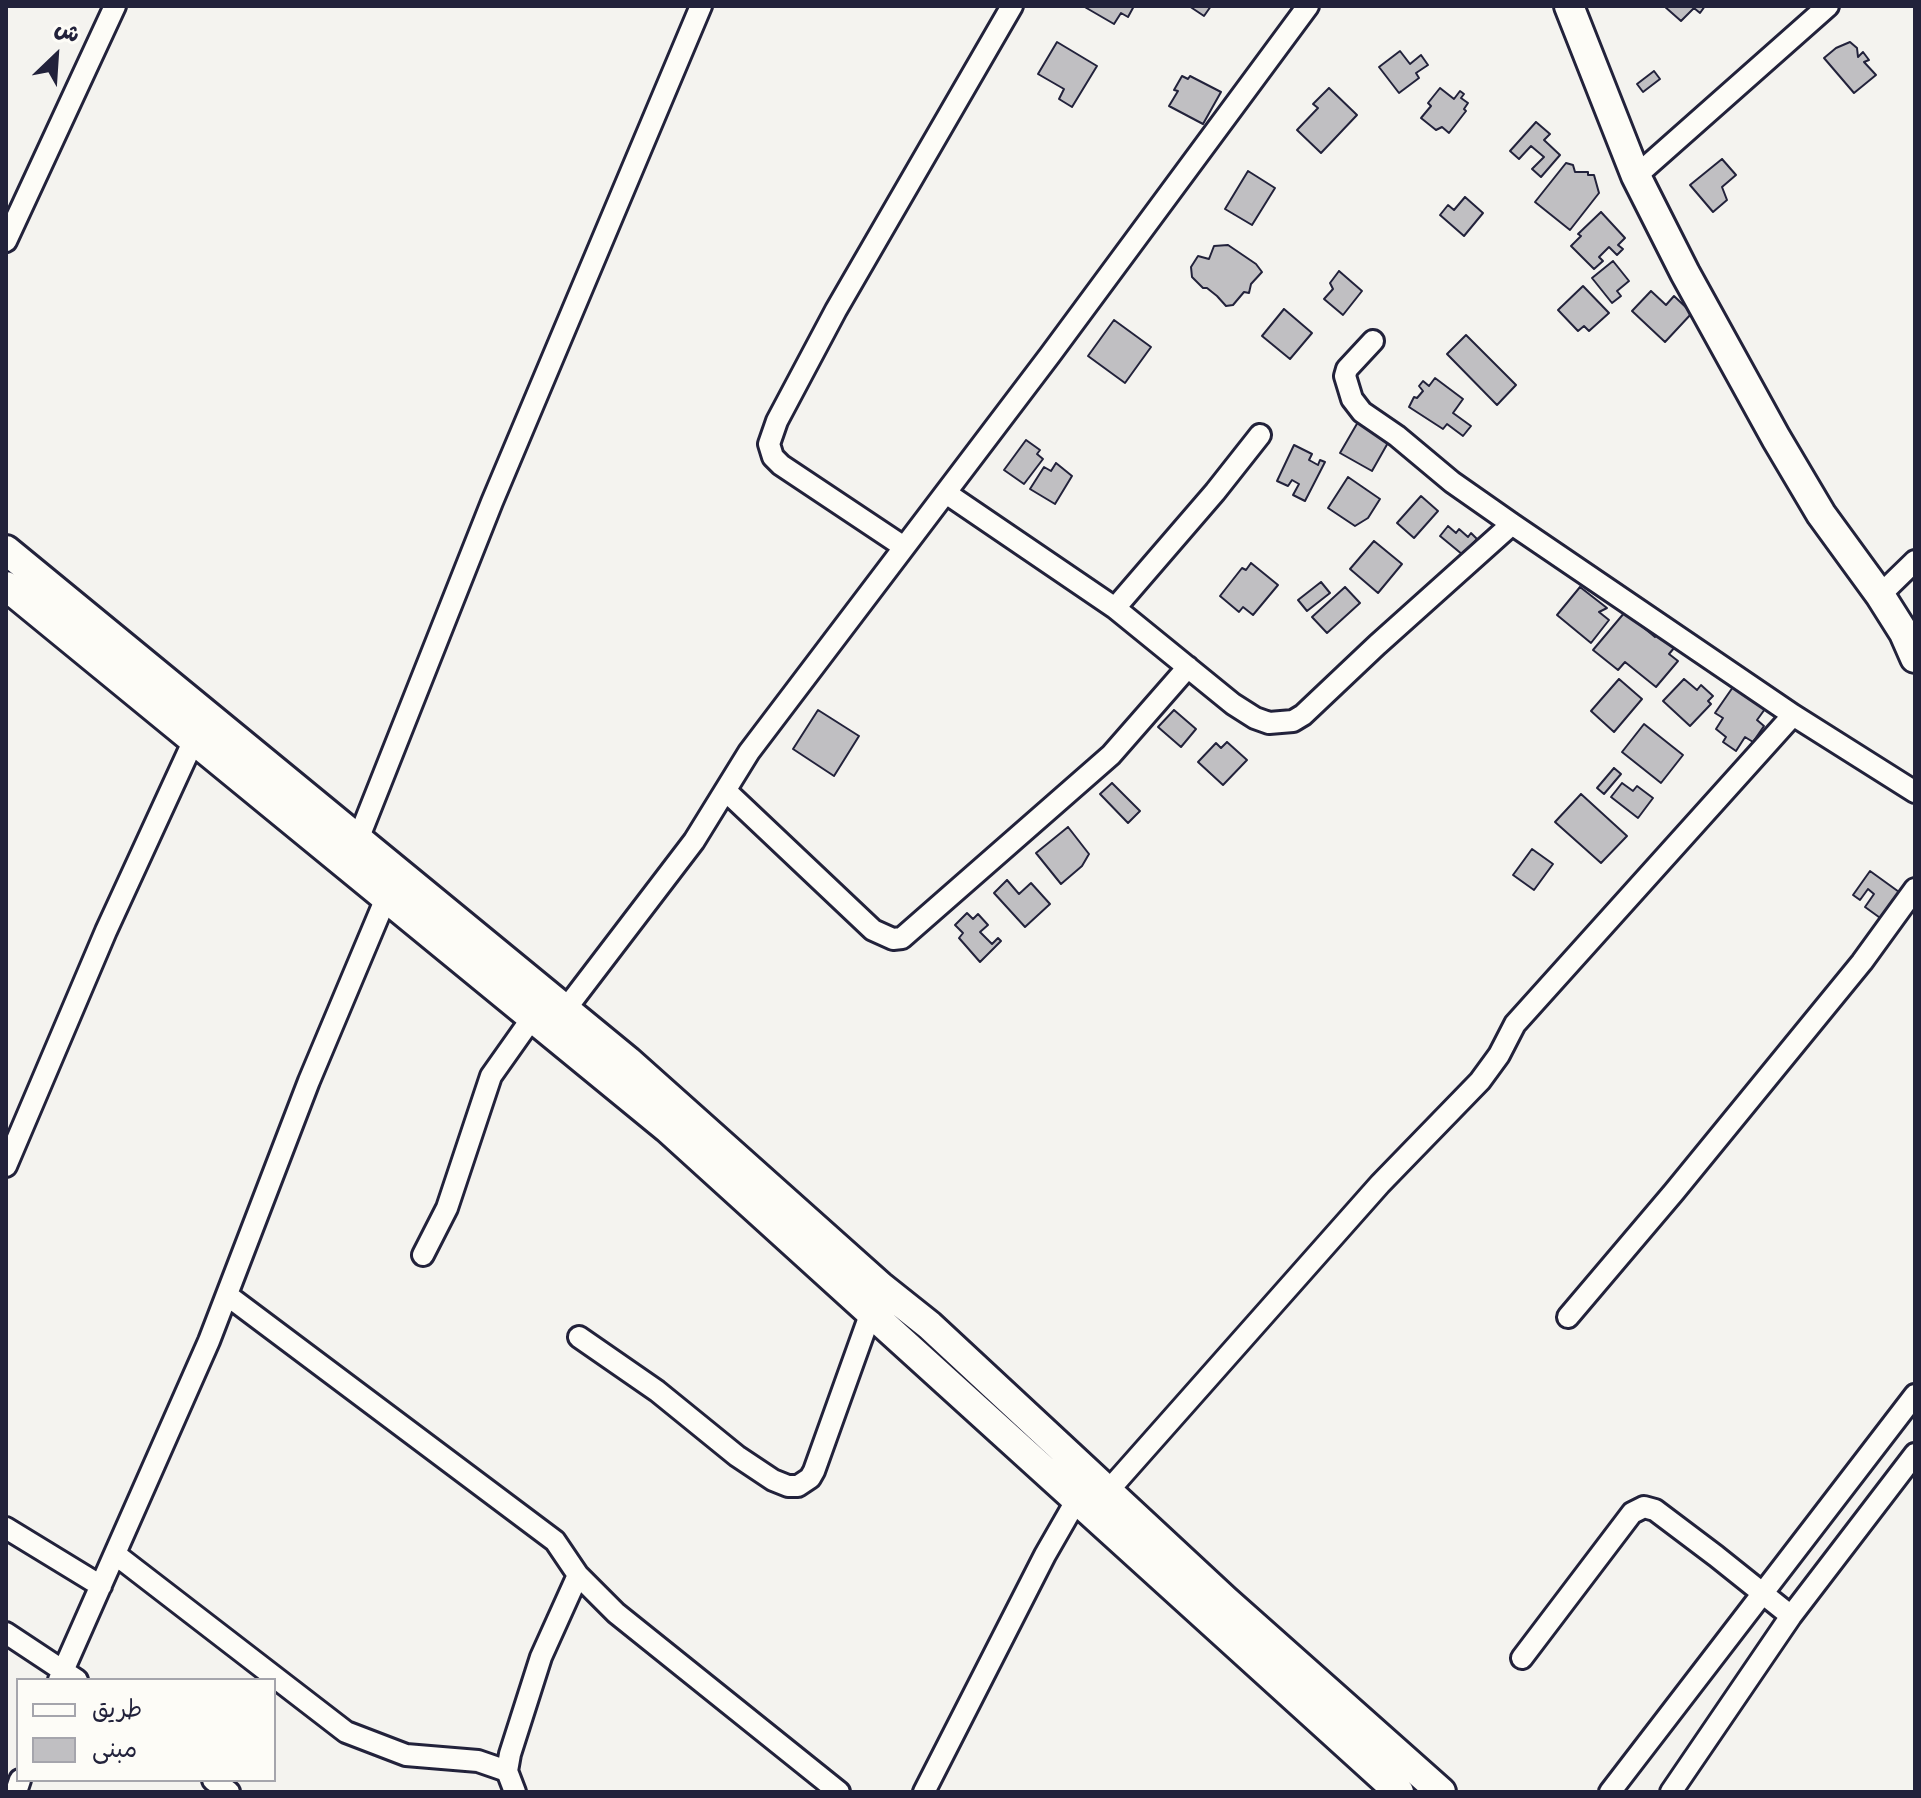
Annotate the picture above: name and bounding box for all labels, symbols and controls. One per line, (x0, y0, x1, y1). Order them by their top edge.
text: ش (49, 15, 84, 53)
north arrow (16, 16, 96, 96)
legend (16, 1678, 276, 1782)
text: طريق (92, 1695, 142, 1729)
text: مبنى (92, 1735, 137, 1769)

